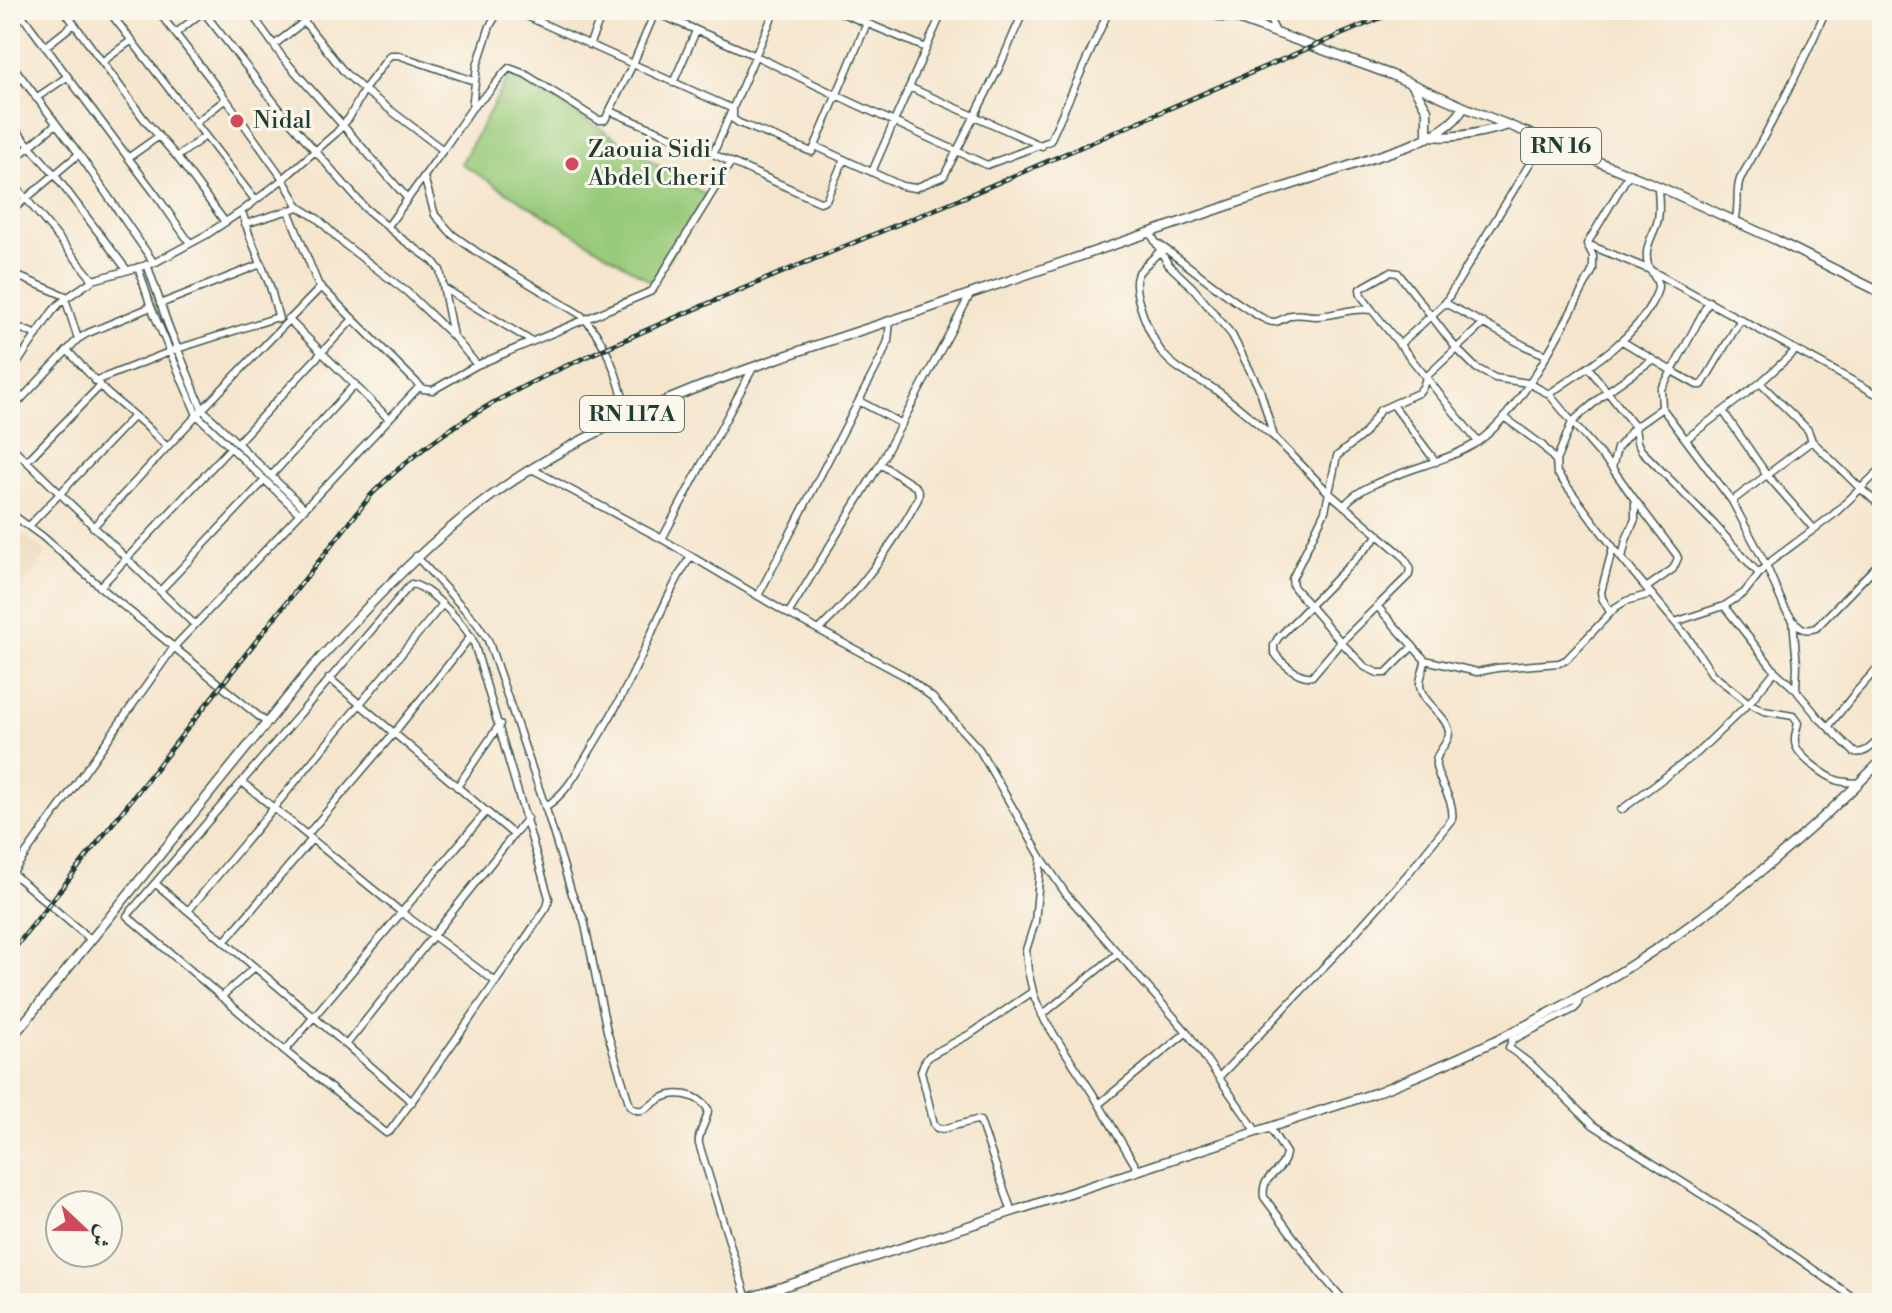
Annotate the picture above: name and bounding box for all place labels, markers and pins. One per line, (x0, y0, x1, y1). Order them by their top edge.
place label: Nidal (253, 106, 312, 136)
marker: Nidal (228, 112, 246, 130)
place label: Zaouia Sidi Abdel Cherif (587, 135, 727, 193)
marker: Zaouia Sidi Abdel Cherif (563, 155, 581, 173)

